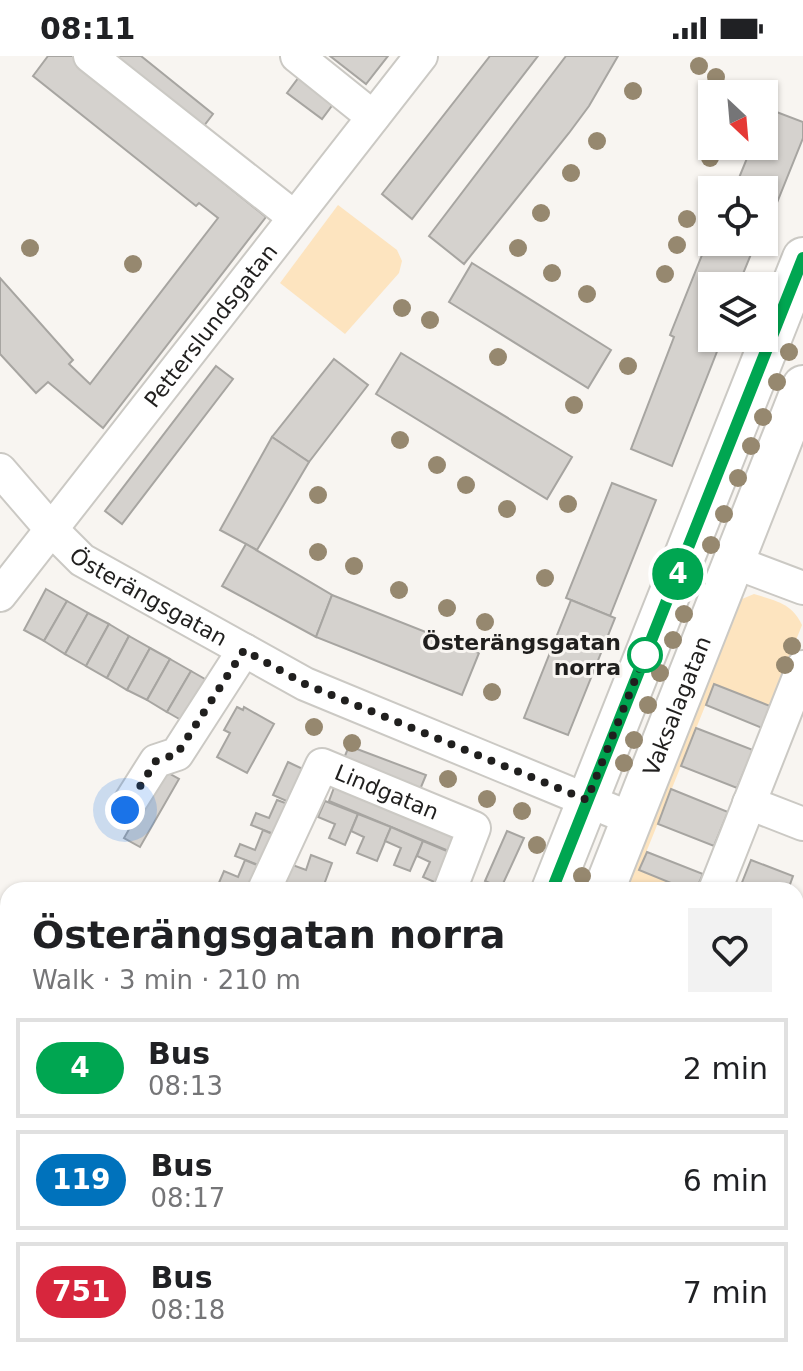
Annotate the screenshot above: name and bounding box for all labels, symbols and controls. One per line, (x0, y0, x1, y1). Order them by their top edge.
text: 08:11 (40, 11, 136, 46)
north arrow (698, 80, 778, 160)
map controls (698, 80, 778, 352)
button: locate (698, 176, 778, 256)
street label: Petterslundsgatan (139, 239, 282, 412)
button: layers (698, 272, 778, 352)
street label: Österängsgatan (64, 543, 232, 651)
line badge: 4 (652, 548, 704, 600)
text: 4 (668, 557, 688, 590)
place label: Österängsgatan norra (422, 630, 621, 680)
street label: Vaksalagatan (638, 633, 716, 779)
marker: Österängsgatan norra (628, 638, 662, 672)
street label: Lindgatan (331, 760, 442, 825)
your location (105, 790, 145, 830)
button: heart (688, 908, 772, 992)
text: Österängsgatan norra (32, 913, 505, 957)
text: Walk · 3 min · 210 m (32, 965, 301, 995)
text: Bus (148, 1036, 210, 1071)
text: 4 (70, 1051, 90, 1084)
text: 2 min (683, 1051, 768, 1086)
text: 08:13 (148, 1071, 223, 1101)
text: Bus (150, 1148, 213, 1183)
text: 119 (52, 1163, 110, 1196)
text: 6 min (683, 1163, 768, 1198)
text: 08:17 (150, 1183, 225, 1213)
text: Bus (150, 1260, 213, 1295)
text: 751 (52, 1275, 110, 1308)
text: 7 min (683, 1275, 768, 1310)
text: 08:18 (150, 1295, 225, 1325)

